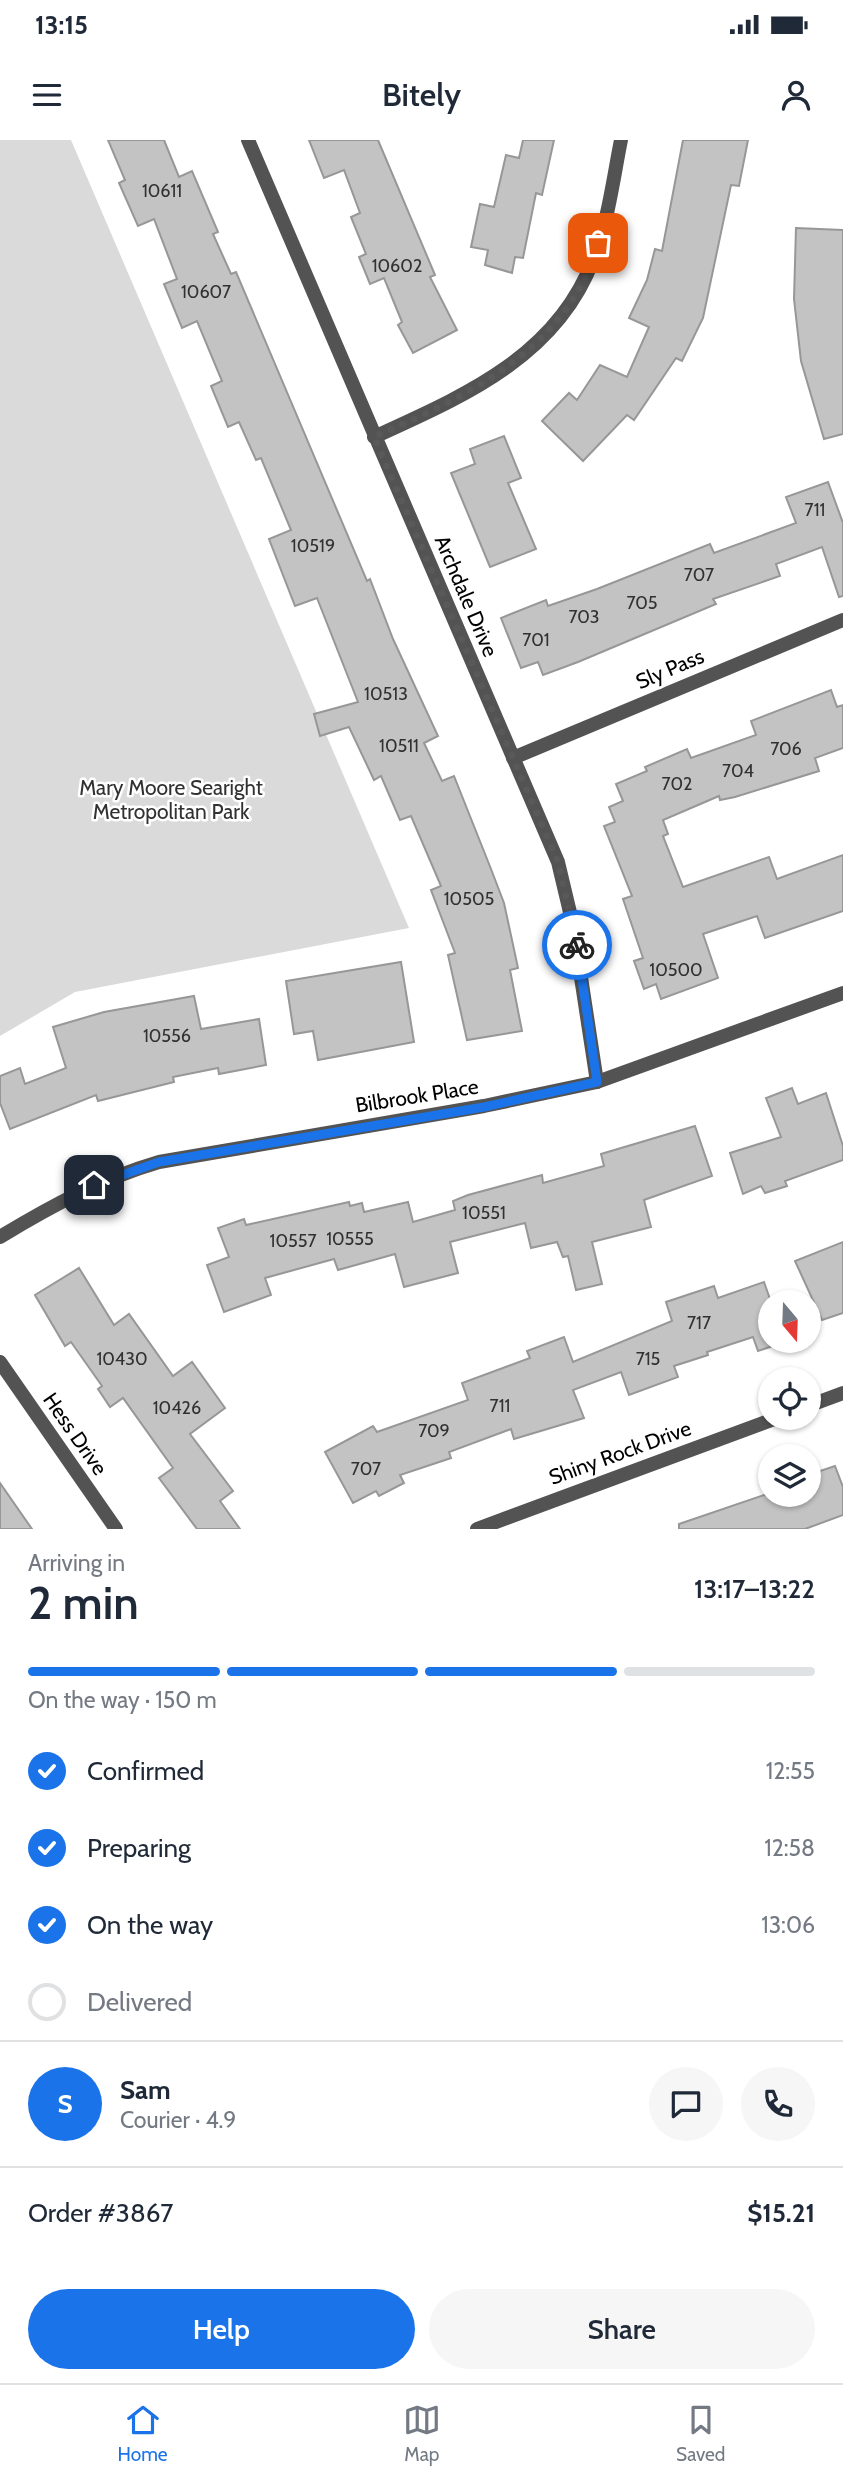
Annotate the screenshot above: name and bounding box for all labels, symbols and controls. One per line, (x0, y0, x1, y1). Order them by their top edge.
text: 13:15 (35, 9, 88, 41)
text: Bitely (382, 75, 461, 114)
icon: menu (28, 76, 66, 114)
icon: person (777, 76, 815, 114)
house number: 10611 (142, 180, 182, 202)
pin (568, 213, 628, 273)
icon: bag (579, 224, 617, 262)
house number: 10602 (372, 255, 422, 277)
house number: 10607 (181, 281, 231, 303)
house number: 711 (805, 499, 825, 521)
street label: Archdale Drive (430, 531, 503, 660)
house number: 10519 (291, 535, 335, 557)
house number: 707 (684, 564, 714, 586)
house number: 705 (626, 592, 658, 614)
house number: 703 (568, 606, 600, 628)
house number: 701 (522, 629, 550, 651)
street label: Sly Pass (632, 643, 708, 694)
house number: 10513 (364, 683, 408, 705)
house number: 10511 (379, 735, 419, 757)
house number: 706 (770, 738, 802, 760)
house number: 704 (722, 760, 754, 782)
house number: 702 (662, 773, 692, 795)
park label: Mary Moore Searight Metropolitan Park (79, 775, 263, 824)
house number: 10505 (444, 888, 494, 910)
courier (542, 910, 612, 980)
icon: bike (558, 926, 596, 964)
house number: 10500 (649, 959, 703, 981)
house number: 10556 (143, 1025, 191, 1047)
street label: Bilbrook Place (354, 1073, 480, 1118)
pin (64, 1155, 124, 1215)
icon: home (75, 1166, 113, 1204)
house number: 10551 (462, 1202, 506, 1224)
house number: 10555 (326, 1228, 374, 1250)
house number: 10557 (270, 1230, 316, 1252)
north arrow (758, 1290, 821, 1353)
map controls (758, 1290, 821, 1507)
house number: 717 (687, 1312, 711, 1334)
house number: 10430 (96, 1348, 148, 1370)
house number: 715 (636, 1348, 660, 1370)
button: locate (758, 1367, 821, 1430)
street label: Hess Drive (38, 1388, 113, 1480)
house number: 711 (490, 1395, 510, 1417)
house number: 10426 (153, 1397, 201, 1419)
street label: Shiny Rock Drive (545, 1415, 694, 1490)
house number: 709 (418, 1420, 450, 1442)
button: layers (758, 1444, 821, 1507)
house number: 707 (351, 1458, 381, 1480)
text: Arriving in (28, 1549, 125, 1577)
text: 13:17–13:22 (694, 1573, 815, 1605)
text: 2 min (28, 1575, 139, 1631)
text: On the way · 150 m (28, 1686, 217, 1714)
icon: check (28, 1752, 66, 1790)
text: Confirmed (87, 1755, 204, 1787)
text: 12:55 (766, 1757, 815, 1785)
icon: check (28, 1829, 66, 1867)
text: Preparing (87, 1832, 191, 1864)
text: 12:58 (764, 1834, 815, 1862)
icon: check (28, 1906, 66, 1944)
text: On the way (87, 1909, 213, 1941)
text: 13:06 (761, 1911, 815, 1939)
text: Delivered (87, 1986, 192, 2018)
button: chat (649, 2067, 723, 2141)
button: phone (741, 2067, 815, 2141)
text: Sam (120, 2074, 171, 2106)
text: S (57, 2088, 73, 2120)
text: Courier · 4.9 (120, 2106, 236, 2134)
text: Order #3867 (28, 2197, 173, 2229)
text: $15.21 (747, 2197, 815, 2229)
button: Help (28, 2289, 415, 2369)
button: Share (429, 2289, 815, 2369)
tab: Home (118, 2401, 168, 2466)
tab: Map (403, 2401, 441, 2466)
tab: Saved (676, 2401, 725, 2466)

